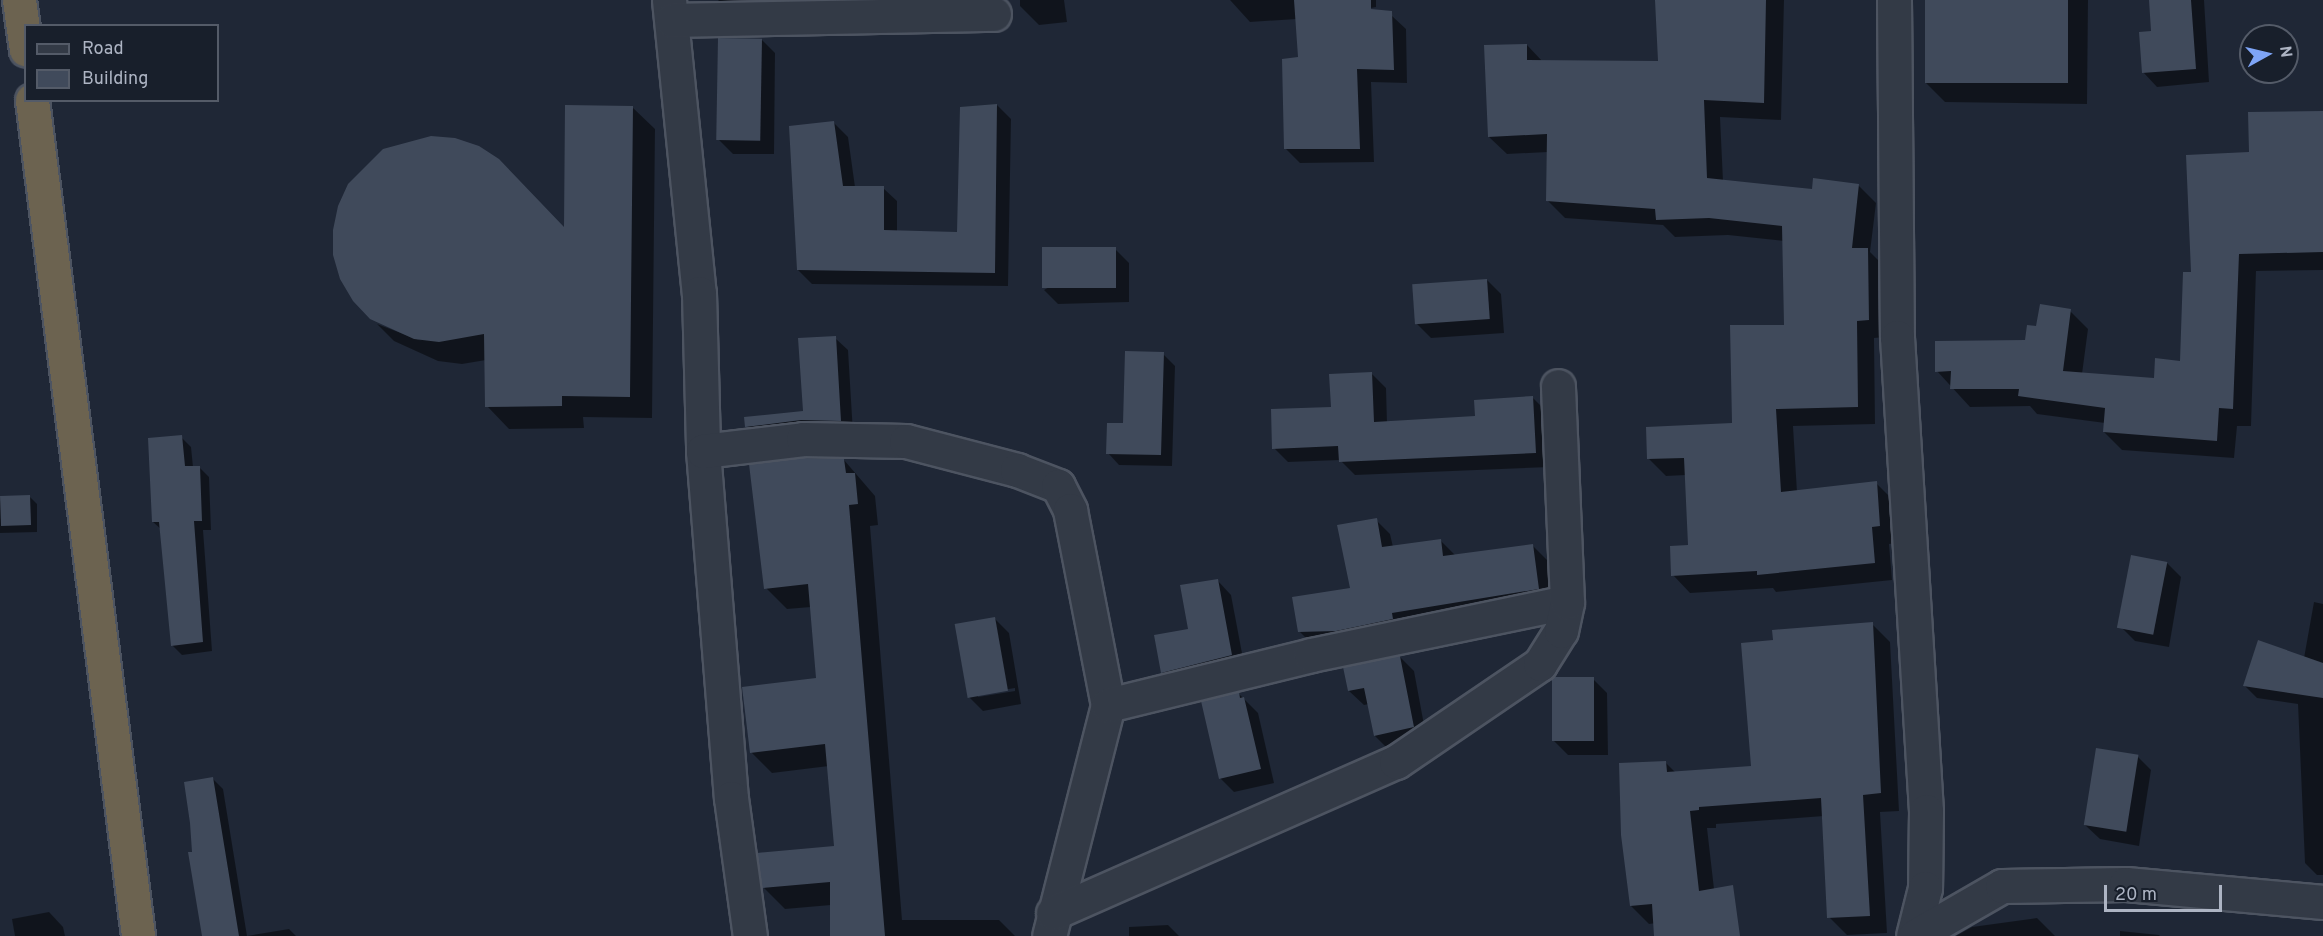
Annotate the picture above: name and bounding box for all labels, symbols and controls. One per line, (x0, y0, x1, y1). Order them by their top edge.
legend (24, 24, 219, 102)
north arrow (2239, 24, 2299, 84)
text: Road (82, 38, 124, 61)
text: N (2274, 45, 2296, 59)
text: Building (82, 68, 148, 91)
scale bar (2107, 873, 2226, 911)
text: 20 m (2115, 884, 2157, 907)

